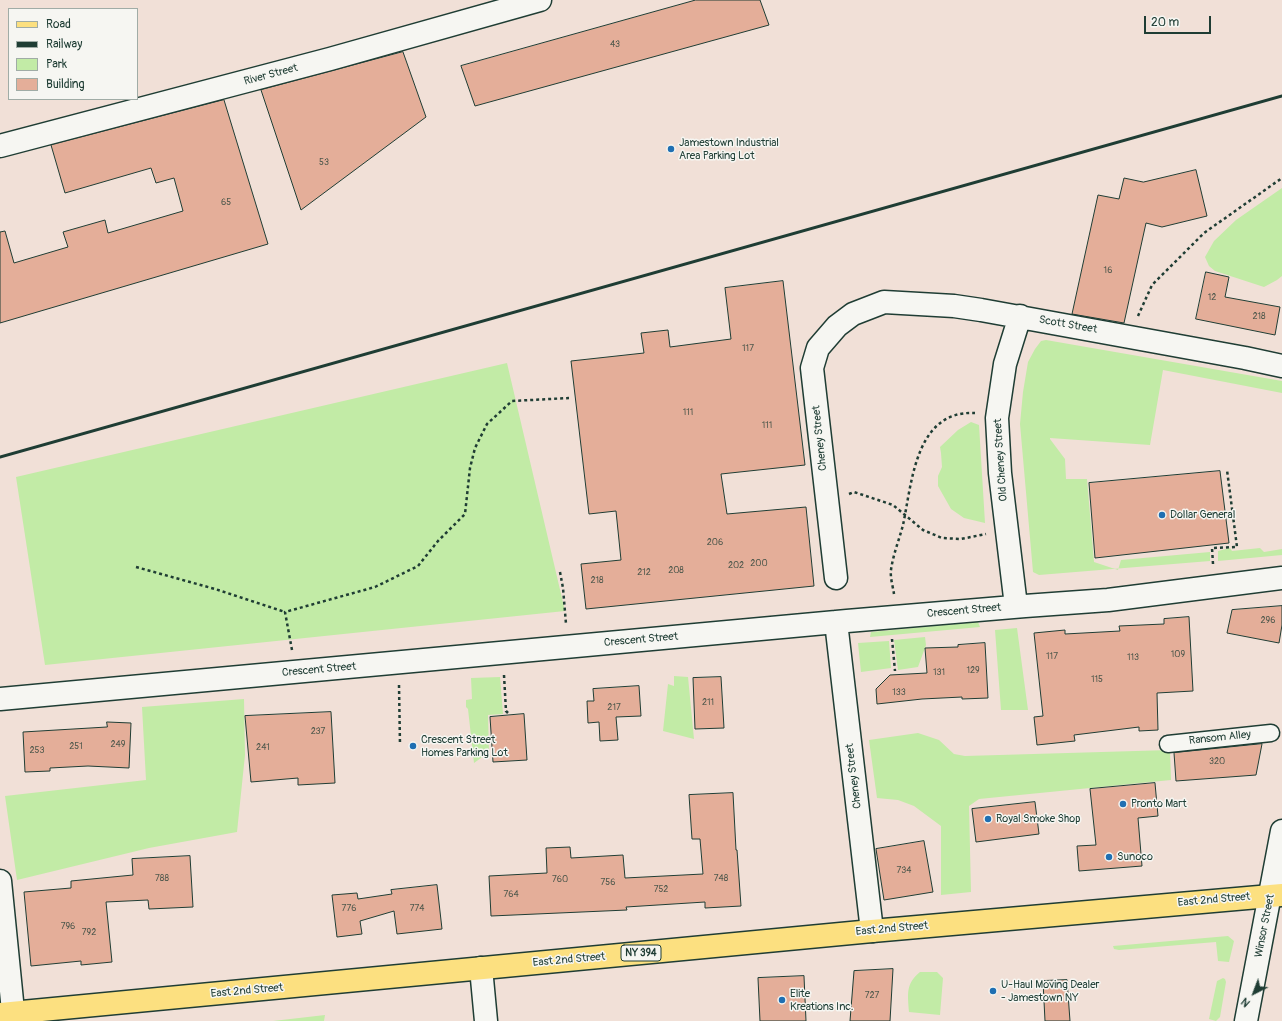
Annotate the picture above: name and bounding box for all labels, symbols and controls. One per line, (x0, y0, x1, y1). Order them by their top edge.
legend (8, 8, 138, 100)
scale bar (1146, 8, 1213, 34)
text: 20 m (1151, 15, 1179, 30)
text: Road (46, 17, 71, 32)
text: Railway (46, 37, 82, 52)
house number: 43 (610, 40, 620, 50)
text: Park (46, 57, 67, 72)
street label: River Street (243, 61, 299, 89)
text: Building (46, 77, 85, 92)
place label: Jamestown Industrial Area Parking Lot (679, 136, 779, 162)
marker: Jamestown Industrial Area Parking Lot (666, 144, 676, 154)
house number: 53 (319, 158, 329, 168)
house number: 65 (221, 198, 231, 208)
house number: 16 (1104, 266, 1112, 276)
house number: 12 (1208, 293, 1216, 303)
house number: 218 (1252, 312, 1266, 322)
street label: Scott Street (1038, 313, 1098, 337)
house number: 117 (742, 344, 754, 354)
street label: Cheney Street (810, 405, 830, 471)
house number: 111 (683, 408, 693, 418)
street label: Old Cheney Street (992, 418, 1010, 502)
house number: 111 (762, 421, 772, 431)
place label: Dollar General (1170, 508, 1235, 522)
marker: Dollar General (1157, 510, 1167, 520)
house number: 206 (707, 538, 723, 548)
house number: 200 (750, 559, 768, 569)
house number: 202 (728, 561, 744, 571)
house number: 208 (668, 566, 684, 576)
house number: 212 (637, 568, 651, 578)
house number: 218 (590, 576, 604, 586)
street label: Crescent Street (926, 601, 1002, 621)
house number: 296 (1261, 616, 1275, 626)
street label: Crescent Street (603, 630, 679, 650)
house number: 109 (1171, 650, 1185, 660)
house number: 117 (1046, 652, 1058, 662)
house number: 113 (1127, 653, 1139, 663)
street label: Crescent Street (281, 660, 357, 680)
house number: 129 (966, 666, 980, 676)
house number: 131 (933, 668, 945, 678)
house number: 115 (1091, 675, 1103, 685)
house number: 133 (892, 688, 906, 698)
house number: 211 (702, 698, 714, 708)
house number: 217 (607, 703, 621, 713)
house number: 237 (311, 727, 325, 737)
street label: Ransom Alley (1188, 728, 1252, 748)
place label: Crescent Street Homes Parking Lot (421, 733, 508, 759)
house number: 249 (111, 740, 125, 750)
marker: Crescent Street Homes Parking Lot (408, 741, 418, 751)
house number: 251 (69, 742, 83, 752)
house number: 241 (256, 743, 270, 753)
street label: Cheney Street (843, 743, 865, 809)
house number: 253 (30, 746, 44, 756)
house number: 320 (1209, 757, 1225, 767)
place label: Pronto Mart (1131, 797, 1187, 811)
marker: Pronto Mart (1118, 799, 1128, 809)
place label: Royal Smoke Shop (996, 812, 1080, 826)
marker: Royal Smoke Shop (983, 814, 993, 824)
place label: Sunoco (1117, 850, 1153, 864)
marker: Sunoco (1104, 852, 1114, 862)
house number: 734 (896, 866, 912, 876)
house number: 788 (155, 874, 169, 884)
house number: 748 (714, 874, 728, 884)
house number: 760 (552, 875, 568, 885)
house number: 756 (601, 878, 615, 888)
house number: 752 (654, 885, 668, 895)
house number: 764 (503, 890, 519, 900)
street label: East 2nd Street (1177, 890, 1251, 910)
street label: Winsor Street (1252, 893, 1278, 959)
house number: 776 (342, 904, 356, 914)
house number: 774 (410, 904, 424, 914)
street label: East 2nd Street (855, 919, 929, 939)
house number: 796 (61, 922, 75, 932)
house number: 792 (82, 928, 96, 938)
road number: NY 394 (621, 945, 661, 961)
street label: East 2nd Street (532, 950, 606, 970)
north arrow (1234, 973, 1274, 1013)
place label: U-Haul Moving Dealer - Jamestown NY (1001, 978, 1100, 1004)
street label: East 2nd Street (210, 981, 284, 1001)
marker: U-Haul Moving Dealer - Jamestown NY (988, 986, 998, 996)
place label: Elite Kreations Inc. (790, 987, 853, 1013)
house number: 727 (865, 991, 879, 1001)
marker: Elite Kreations Inc. (777, 995, 787, 1005)
text: N (1239, 995, 1253, 1010)

